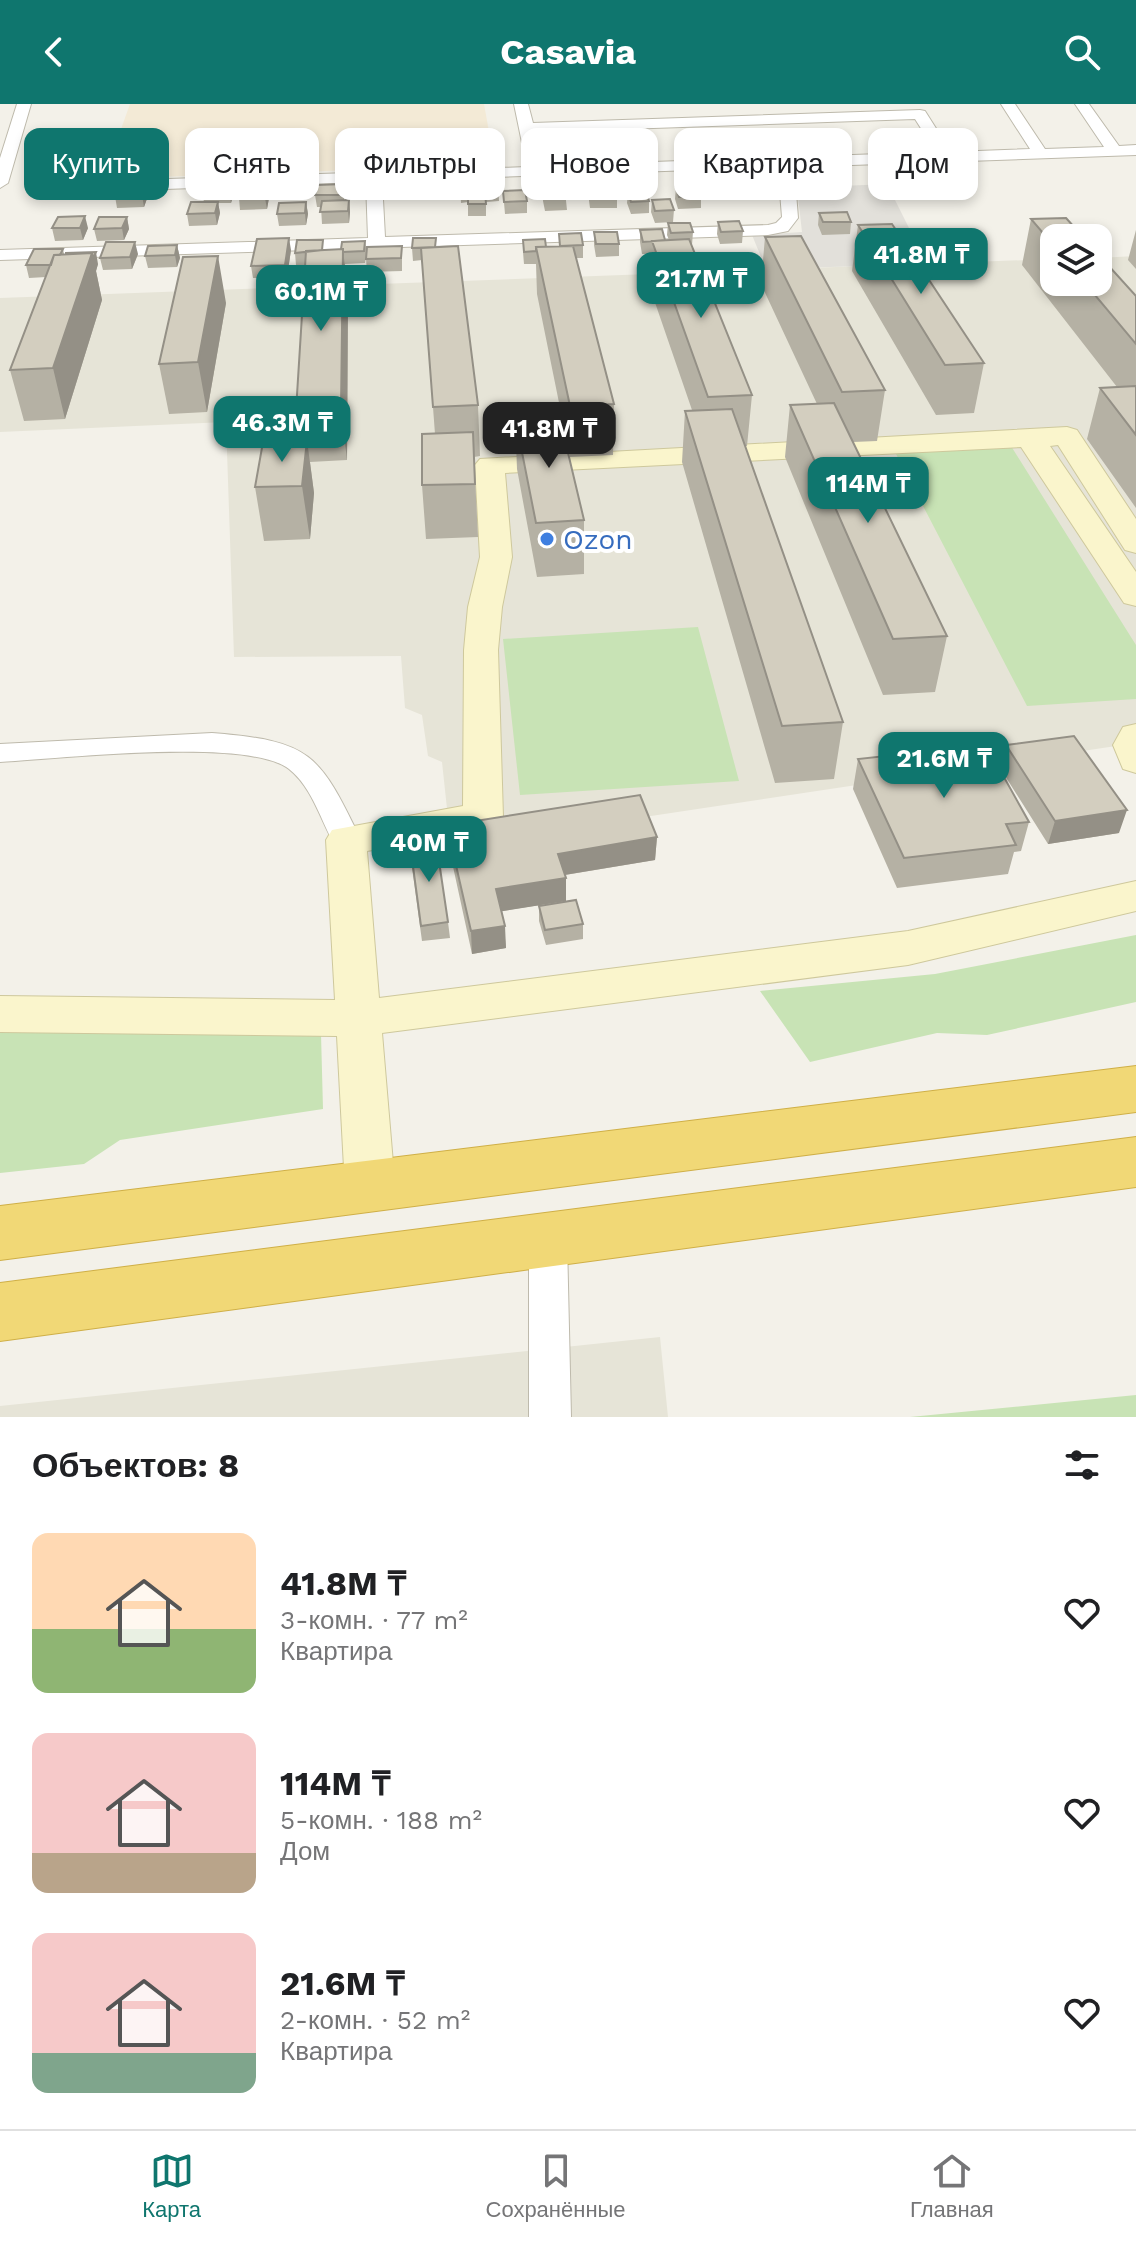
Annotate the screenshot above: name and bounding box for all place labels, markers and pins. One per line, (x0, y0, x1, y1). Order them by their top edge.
pin: 41.8M ₸ (847, 228, 995, 296)
pin: 21.7M ₸ (627, 252, 775, 320)
pin: 60.1M ₸ (247, 265, 395, 333)
pin: 46.3M ₸ (208, 396, 356, 464)
pin: 41.8M ₸ (475, 402, 623, 470)
pin: 114M ₸ (803, 457, 933, 525)
place label: Ozon (563, 523, 633, 556)
marker: Ozon (538, 530, 556, 548)
pin: 21.6M ₸ (870, 732, 1018, 800)
pin: 40M ₸ (373, 816, 485, 884)

